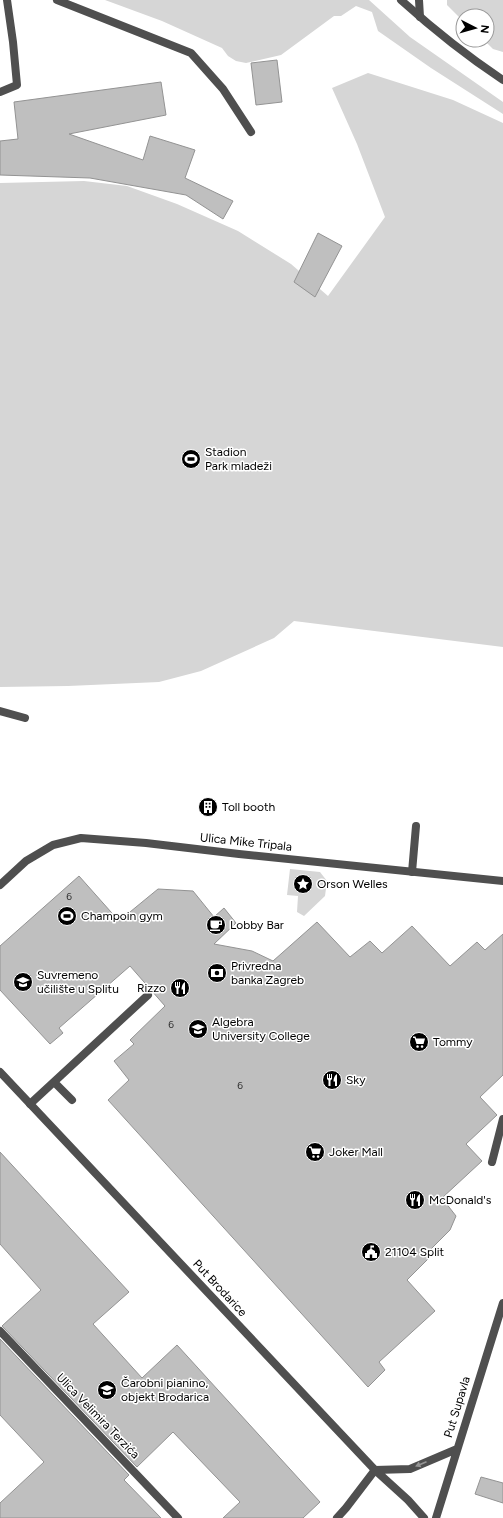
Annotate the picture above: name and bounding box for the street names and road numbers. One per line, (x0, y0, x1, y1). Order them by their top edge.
street label: Ulica Mike Tripala (199, 830, 293, 854)
street label: Put Brodarice (190, 1257, 250, 1320)
street label: Ulica Velimira Terzića (54, 1370, 142, 1462)
street label: Put Supavla (441, 1375, 473, 1439)

